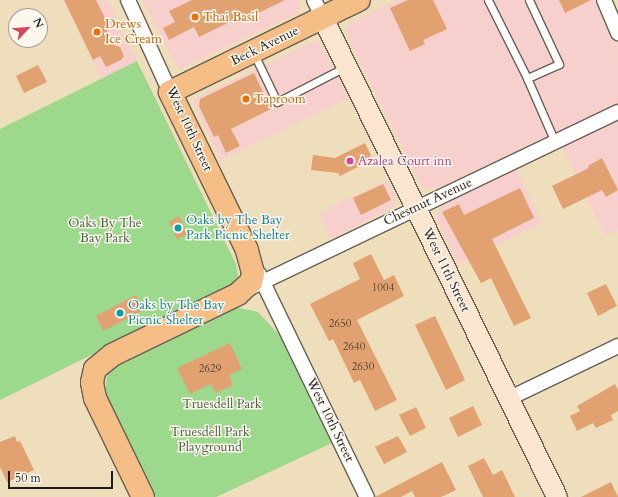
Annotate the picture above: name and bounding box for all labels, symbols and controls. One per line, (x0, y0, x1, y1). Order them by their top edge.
north arrow (8, 8, 48, 48)
place label: Thai Basil (203, 9, 258, 25)
marker: Thai Basil (190, 12, 200, 22)
text: N (29, 15, 47, 31)
place label: Drews Ice Cream (105, 17, 162, 48)
street label: Beck Avenue (229, 23, 301, 69)
marker: Drews Ice Cream (92, 27, 102, 37)
street label: West 10th Street (163, 84, 215, 174)
place label: Taproom (254, 91, 306, 107)
marker: Taproom (241, 94, 251, 104)
place label: Azalea Court inn (358, 153, 452, 169)
marker: Azalea Court inn (345, 156, 355, 166)
street label: Chestnut Avenue (381, 175, 475, 229)
place label: Oaks by The Bay Park Picnic Shelter (186, 213, 290, 244)
park label: Oaks By The Bay Park (68, 216, 142, 247)
marker: Oaks by The Bay Park Picnic Shelter (173, 223, 183, 233)
street label: West 11th Street (419, 225, 473, 315)
house number: 1004 (372, 281, 394, 295)
place label: Oaks by The Bay Picnic Shelter (128, 298, 224, 329)
marker: Oaks by The Bay Picnic Shelter (115, 308, 125, 318)
house number: 2650 (329, 317, 351, 331)
house number: 2640 (343, 340, 365, 354)
house number: 2630 (352, 360, 374, 374)
house number: 2629 (199, 362, 221, 376)
street label: West 10th Street (303, 375, 357, 465)
park label: Truesdell Park (182, 396, 262, 412)
park label: Truesdell Park Playground (170, 425, 250, 456)
scale bar (10, 463, 115, 489)
text: 50 m (15, 470, 41, 486)

